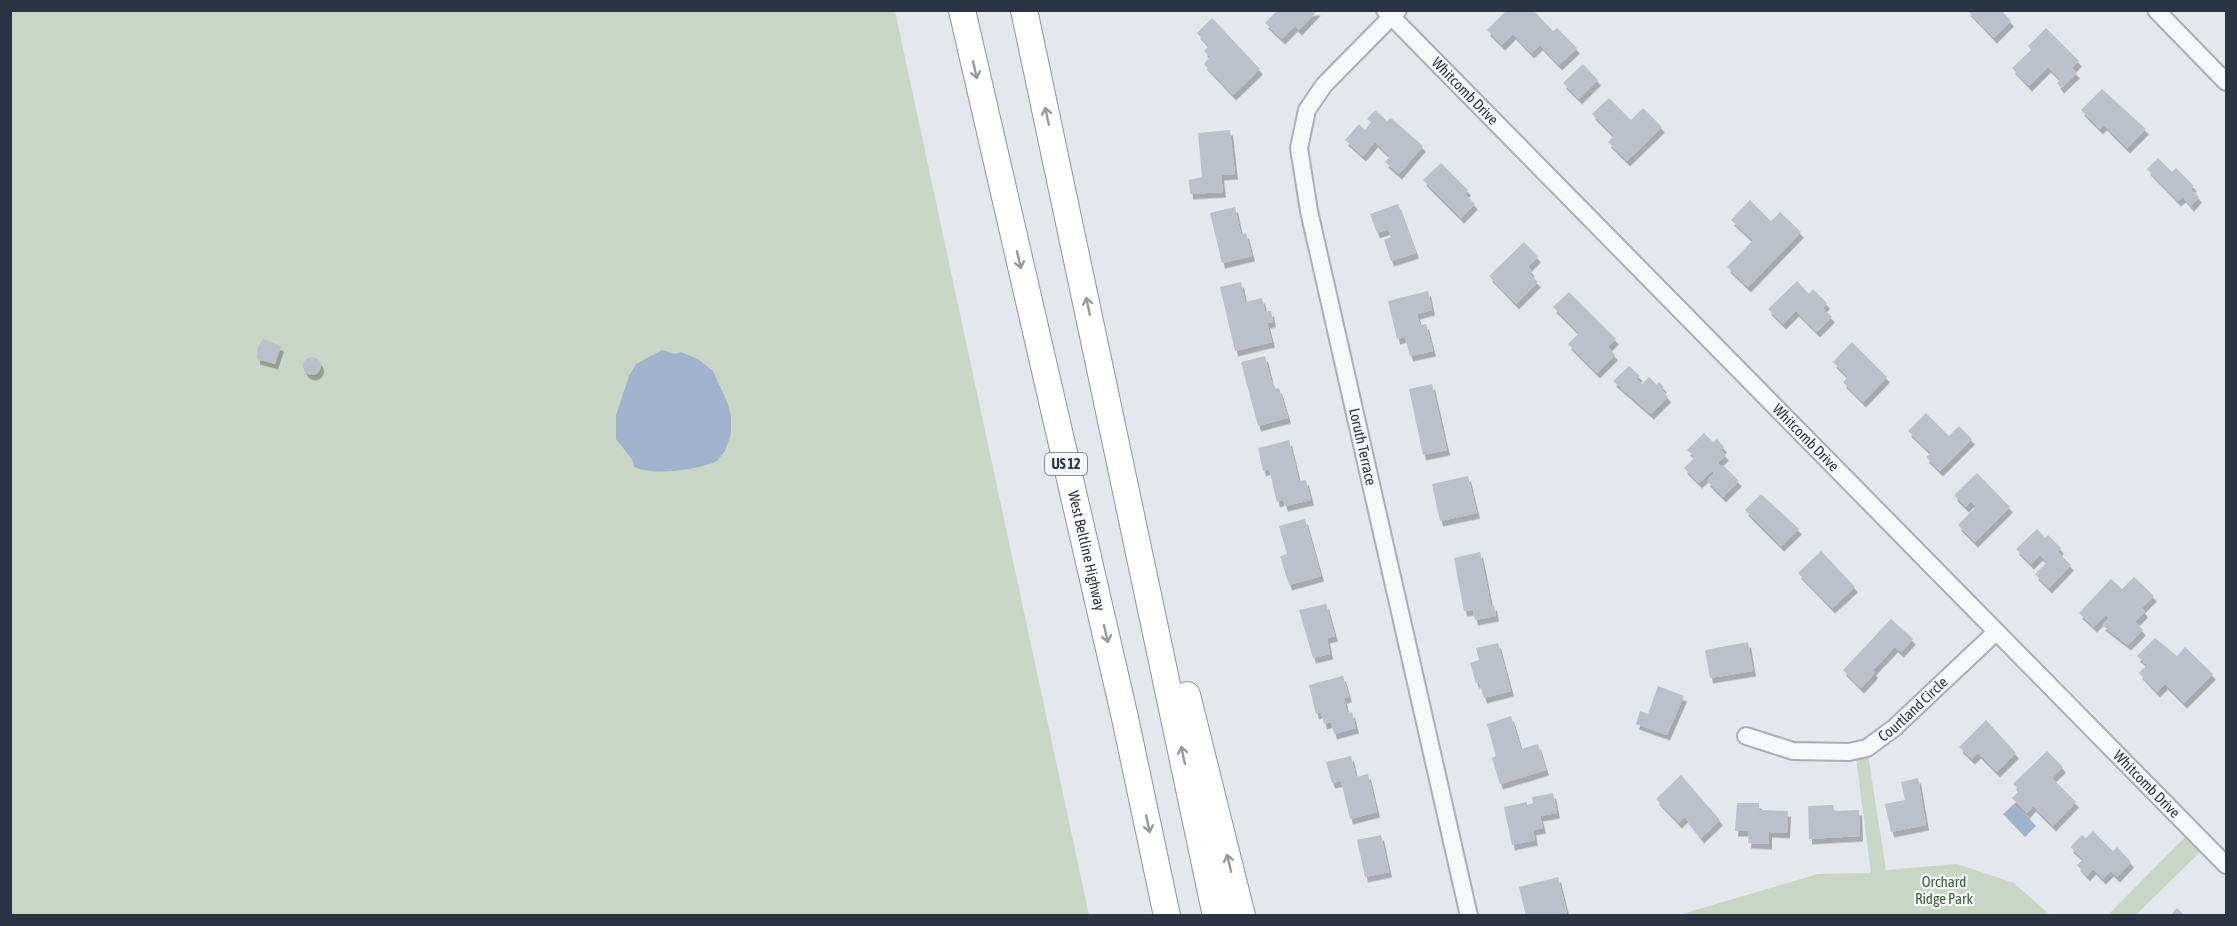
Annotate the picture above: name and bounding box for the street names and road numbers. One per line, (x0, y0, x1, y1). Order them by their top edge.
street label: Whitcomb Drive (1429, 54, 1502, 128)
street label: Whitcomb Drive (1769, 400, 1843, 475)
street label: Loruth Terrace (1346, 406, 1380, 487)
road number: US 12 (1045, 453, 1087, 475)
street label: West Beltline Highway (1065, 489, 1109, 612)
street label: Courtland Circle (1875, 673, 1951, 745)
street label: Whitcomb Drive (2110, 747, 2184, 821)

